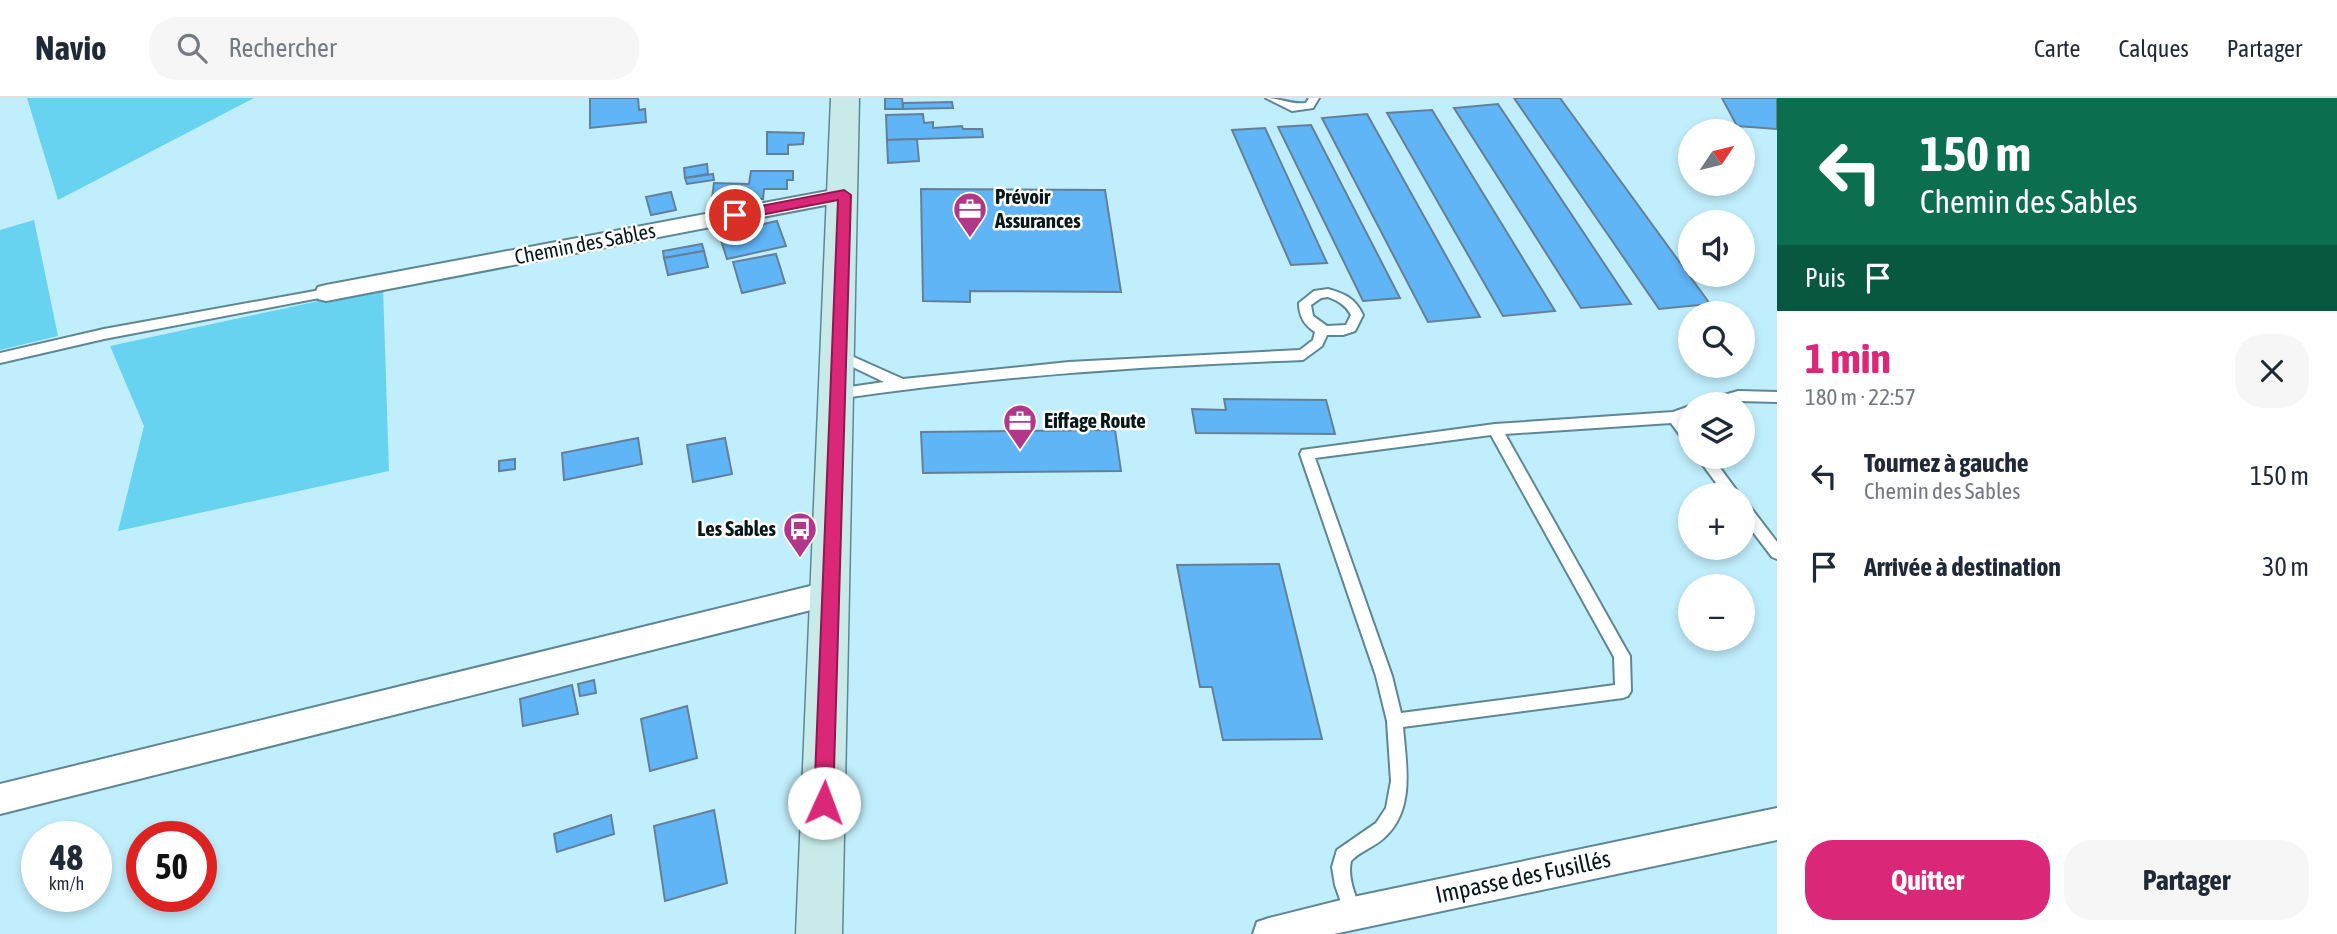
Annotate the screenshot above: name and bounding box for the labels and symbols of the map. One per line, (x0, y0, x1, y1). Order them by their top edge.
north arrow (1678, 119, 1755, 196)
place label: Prévoir Assurances (994, 184, 1081, 232)
pin (705, 185, 765, 245)
office icon: Prévoir Assurances (951, 190, 989, 239)
street label: Chemin des Sables (512, 218, 657, 268)
office icon: Eiffage Route (1001, 402, 1039, 451)
place label: Eiffage Route (1044, 408, 1146, 432)
bus stop icon: Les Sables (781, 510, 819, 559)
place label: Les Sables (697, 516, 777, 540)
position arrow (787, 766, 861, 840)
speed limit sign: 50 (126, 821, 217, 912)
street label: Impasse des Fusillés (1433, 845, 1613, 908)

